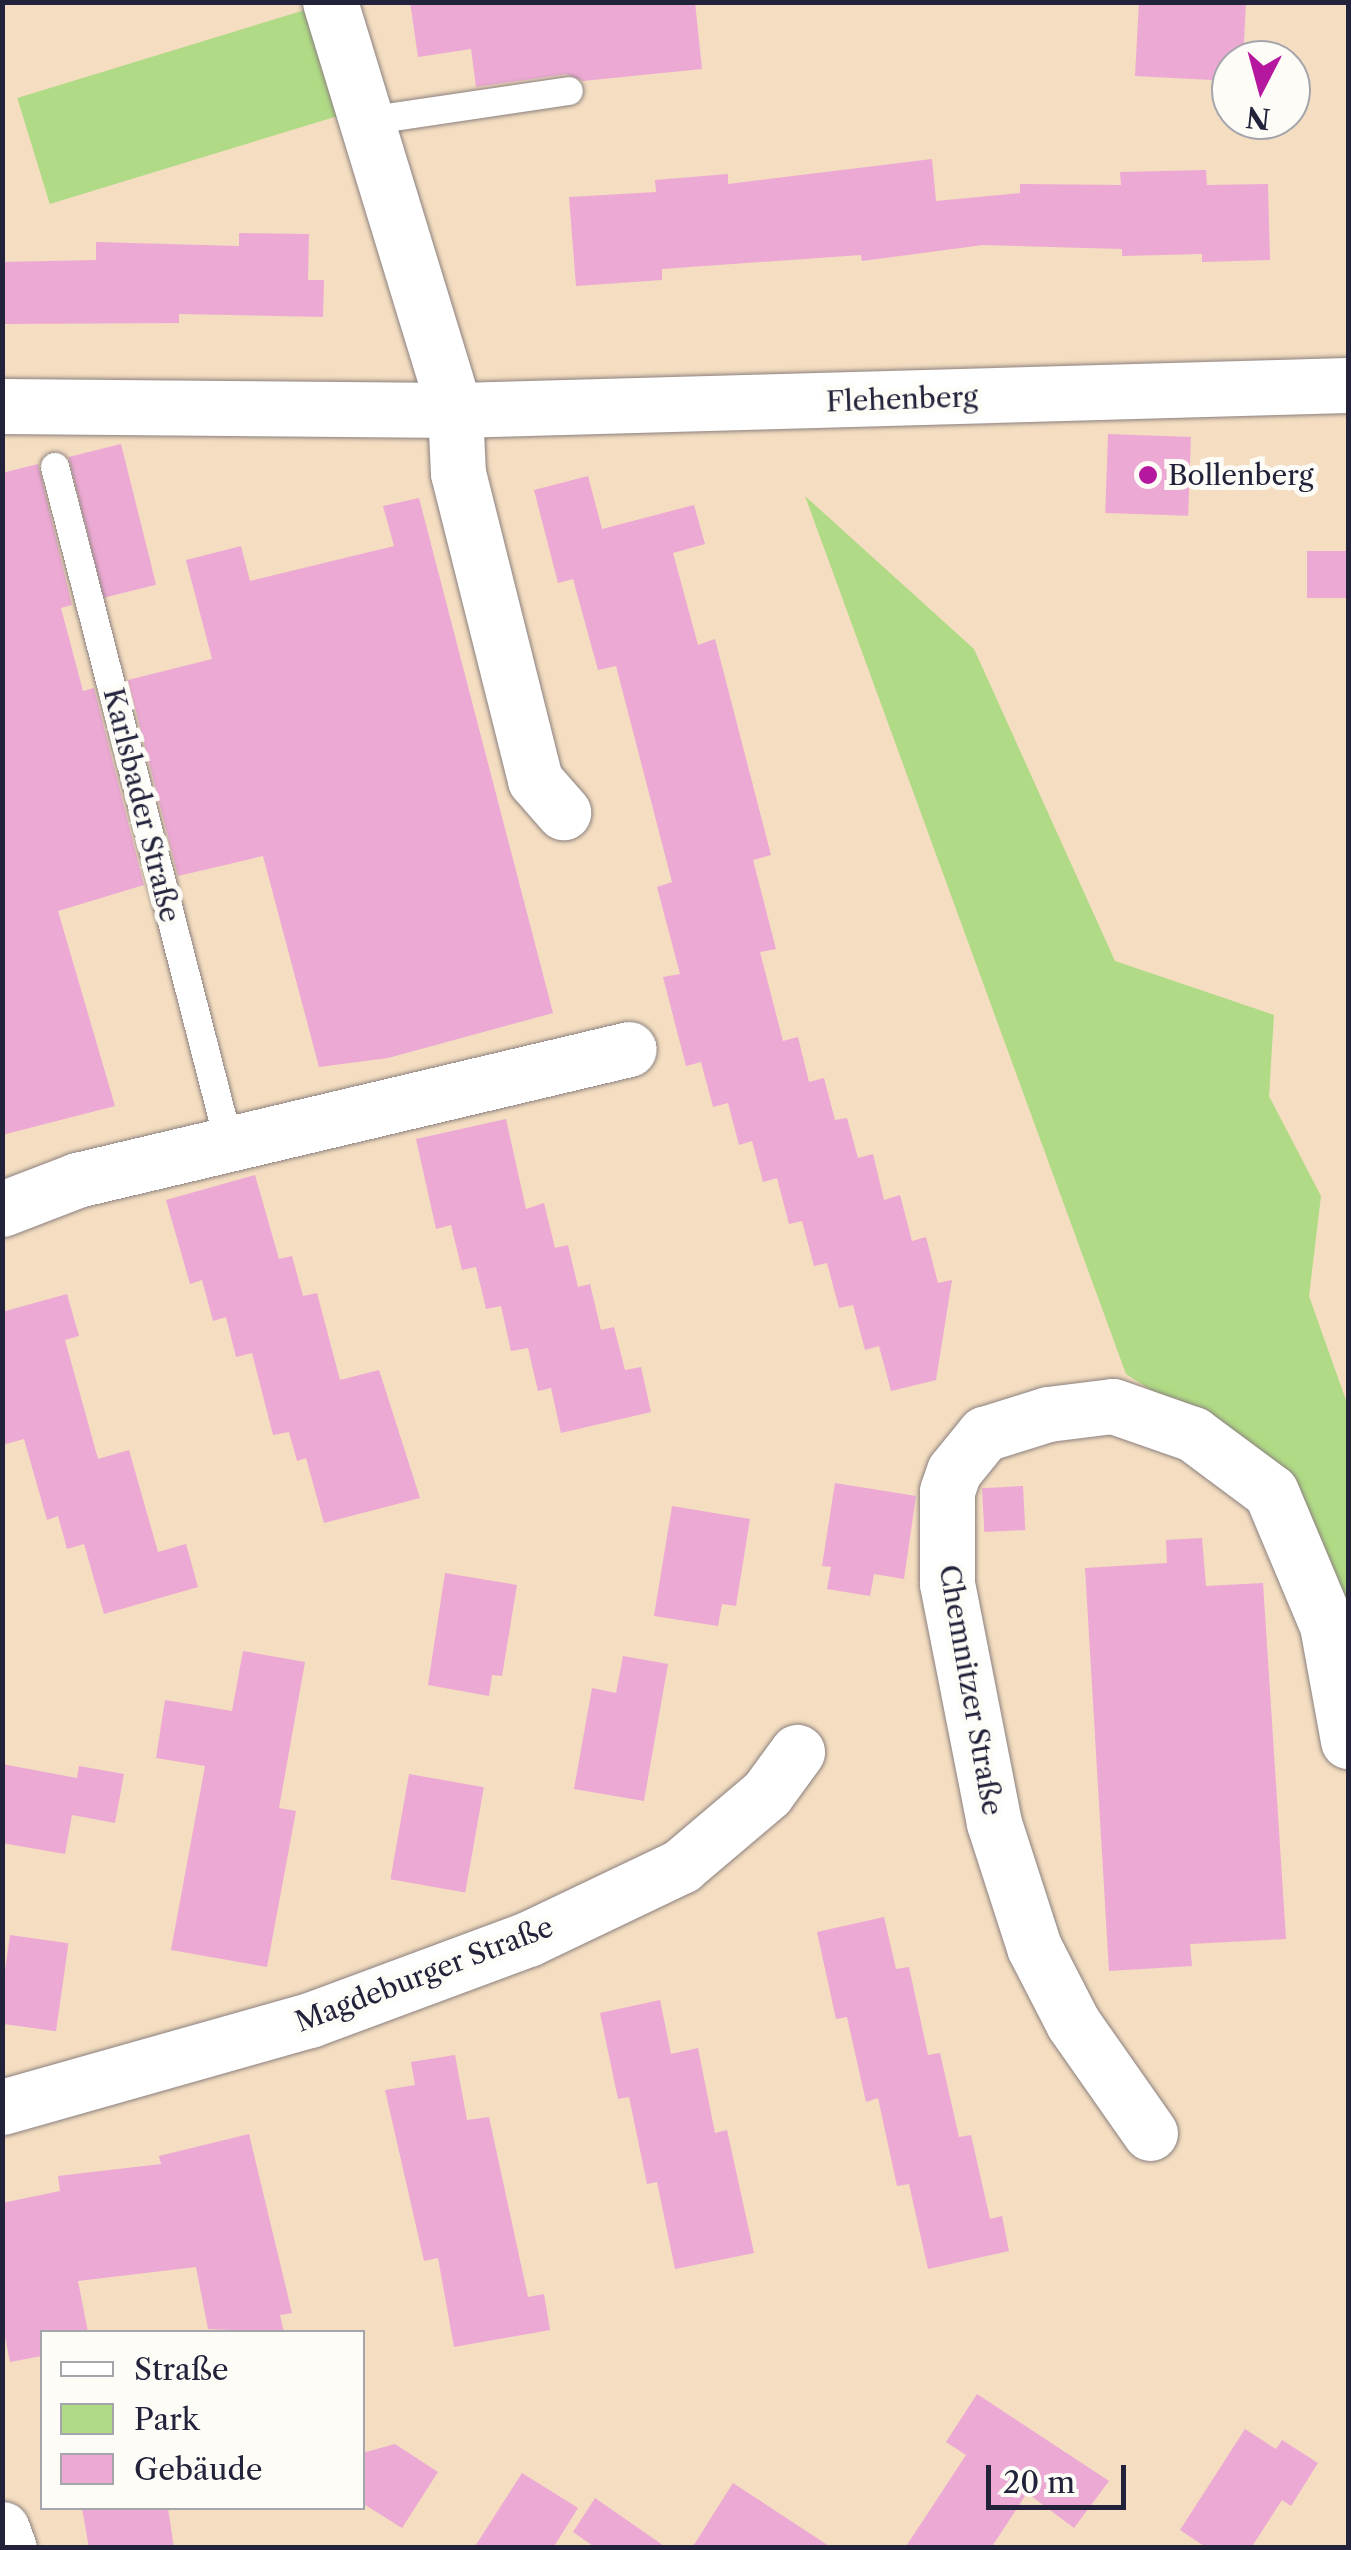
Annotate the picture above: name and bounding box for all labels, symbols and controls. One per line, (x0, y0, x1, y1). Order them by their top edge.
north arrow (1211, 40, 1311, 140)
text: N (1244, 100, 1272, 136)
street label: Flehenberg (826, 380, 978, 418)
place label: Bollenberg (1168, 458, 1314, 492)
marker: Bollenberg (1137, 464, 1159, 486)
street label: Karlsbader Straße (97, 684, 187, 926)
street label: Chemnitzer Straße (932, 1562, 1010, 1818)
street label: Magdeburger Straße (290, 1909, 558, 2039)
legend (40, 2330, 365, 2510)
text: Straße (134, 2351, 229, 2388)
text: Park (134, 2401, 199, 2438)
scale bar (991, 2445, 1131, 2507)
text: Gebäude (134, 2451, 262, 2488)
text: 20 m (1003, 2464, 1075, 2501)

